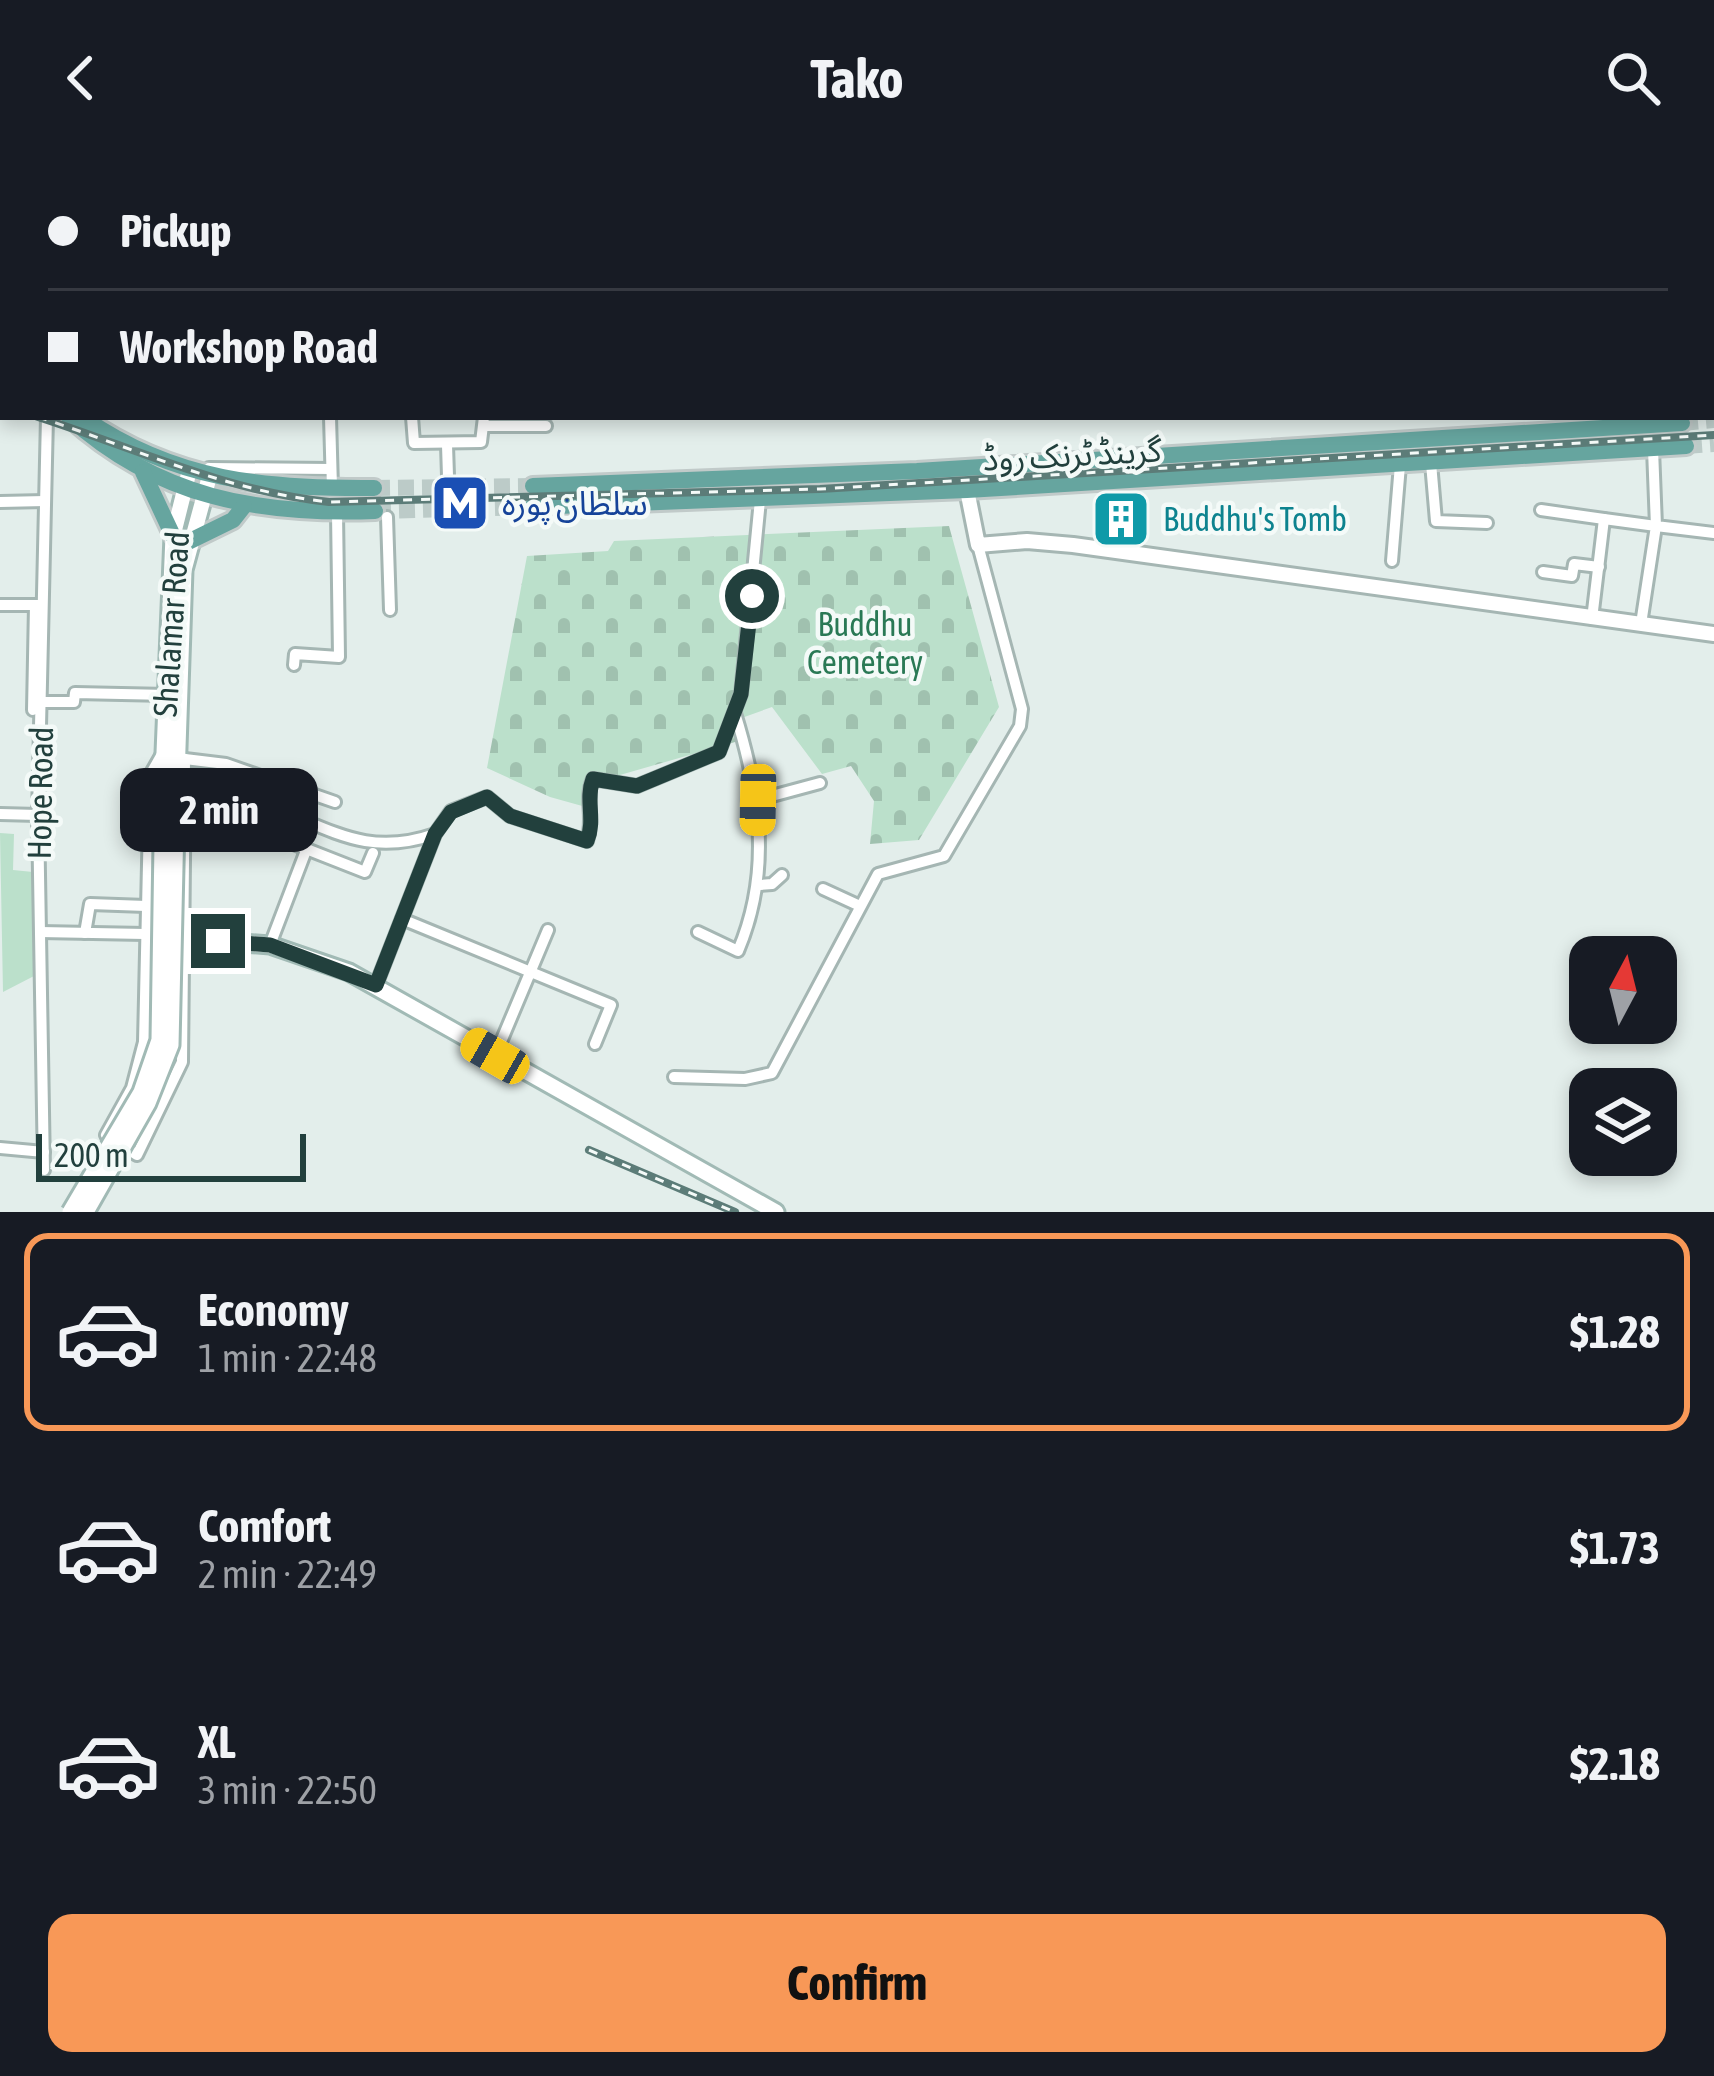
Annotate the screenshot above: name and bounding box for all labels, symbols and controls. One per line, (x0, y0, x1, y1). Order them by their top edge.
icon: back (48, 45, 114, 111)
icon: search (1600, 45, 1666, 111)
text: Tako (810, 48, 904, 109)
text: Pickup (120, 205, 231, 257)
text: Workshop Road (120, 321, 378, 373)
street label: گرینڈ ٹرنک روڈ (982, 430, 1163, 479)
metro station icon: سلطان پورہ (429, 472, 491, 534)
place label: سلطان پورہ (502, 484, 648, 525)
building icon: Buddhu's Tomb (1090, 488, 1152, 550)
place label: Buddhu's Tomb (1163, 500, 1347, 538)
street label: Shalamar Road (146, 530, 196, 718)
route start (725, 569, 779, 623)
park label: Buddhu Cemetery (807, 605, 923, 681)
street label: Hope Road (20, 726, 60, 860)
car (739, 764, 777, 836)
callout: 2 min (119, 767, 317, 851)
text: 2 min (179, 788, 259, 832)
route end (191, 914, 245, 968)
north arrow (1569, 936, 1677, 1044)
map controls (1569, 936, 1677, 1176)
car (455, 1022, 535, 1090)
button: layers (1569, 1068, 1677, 1176)
scale bar (36, 1128, 306, 1181)
text: 200 m (54, 1136, 129, 1174)
icon: car (54, 1278, 162, 1386)
text: Economy (198, 1284, 349, 1336)
text: $1.28 (1570, 1306, 1660, 1358)
text: 1 min · 22:48 (198, 1336, 377, 1380)
icon: car (54, 1494, 162, 1602)
text: Comfort (198, 1500, 331, 1552)
text: $1.73 (1570, 1522, 1660, 1574)
text: 2 min · 22:49 (198, 1552, 377, 1596)
icon: car (54, 1710, 162, 1818)
text: XL (198, 1716, 236, 1768)
text: $2.18 (1570, 1738, 1660, 1790)
text: 3 min · 22:50 (198, 1768, 377, 1812)
button: Confirm (48, 1914, 1666, 2052)

